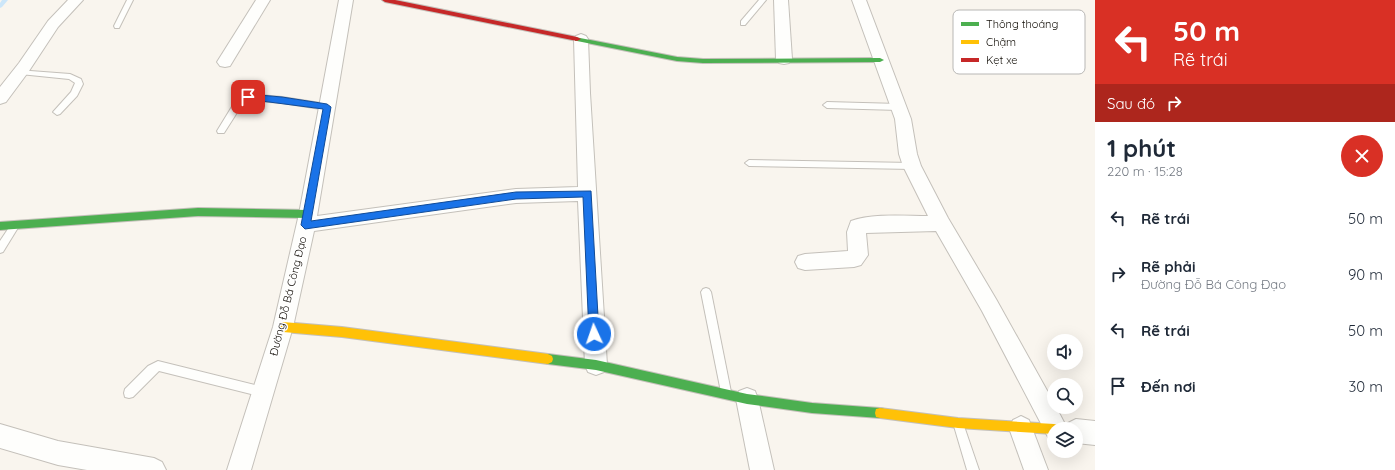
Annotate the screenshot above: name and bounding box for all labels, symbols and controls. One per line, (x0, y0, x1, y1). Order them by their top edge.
legend (953, 10, 1085, 74)
text: 50 m (1173, 13, 1240, 48)
icon: left (1107, 16, 1159, 68)
text: Thông thoáng (986, 17, 1058, 31)
text: Chậm (986, 35, 1016, 49)
text: Rẽ trái (1173, 48, 1228, 71)
text: Kẹt xe (986, 53, 1018, 67)
pin (231, 80, 265, 114)
icon: arrive (237, 86, 259, 108)
icon: right (1163, 92, 1185, 114)
text: Sau đó (1107, 94, 1155, 113)
text: 1 phút (1107, 133, 1176, 163)
button: close (1341, 135, 1383, 177)
text: 220 m · 15:28 (1107, 163, 1183, 179)
icon: left (1107, 207, 1129, 229)
text: Rẽ trái (1141, 209, 1190, 228)
text: 50 m (1348, 209, 1383, 228)
street label: Đường Đỗ Bá Công Đạo (266, 234, 310, 357)
text: Rẽ phải (1141, 257, 1195, 276)
icon: right (1107, 263, 1129, 285)
text: 90 m (1348, 265, 1383, 284)
text: Đường Đỗ Bá Công Đạo (1141, 276, 1286, 292)
position arrow (573, 313, 615, 355)
icon: left (1107, 319, 1129, 341)
text: Rẽ trái (1141, 321, 1190, 340)
text: 50 m (1348, 321, 1383, 340)
map controls (1047, 334, 1083, 458)
button: sound (1047, 334, 1083, 370)
icon: arrive (1107, 375, 1129, 397)
text: Đến nơi (1141, 377, 1196, 396)
text: 30 m (1348, 377, 1383, 396)
button: search (1047, 378, 1083, 414)
button: layers (1047, 422, 1083, 458)

